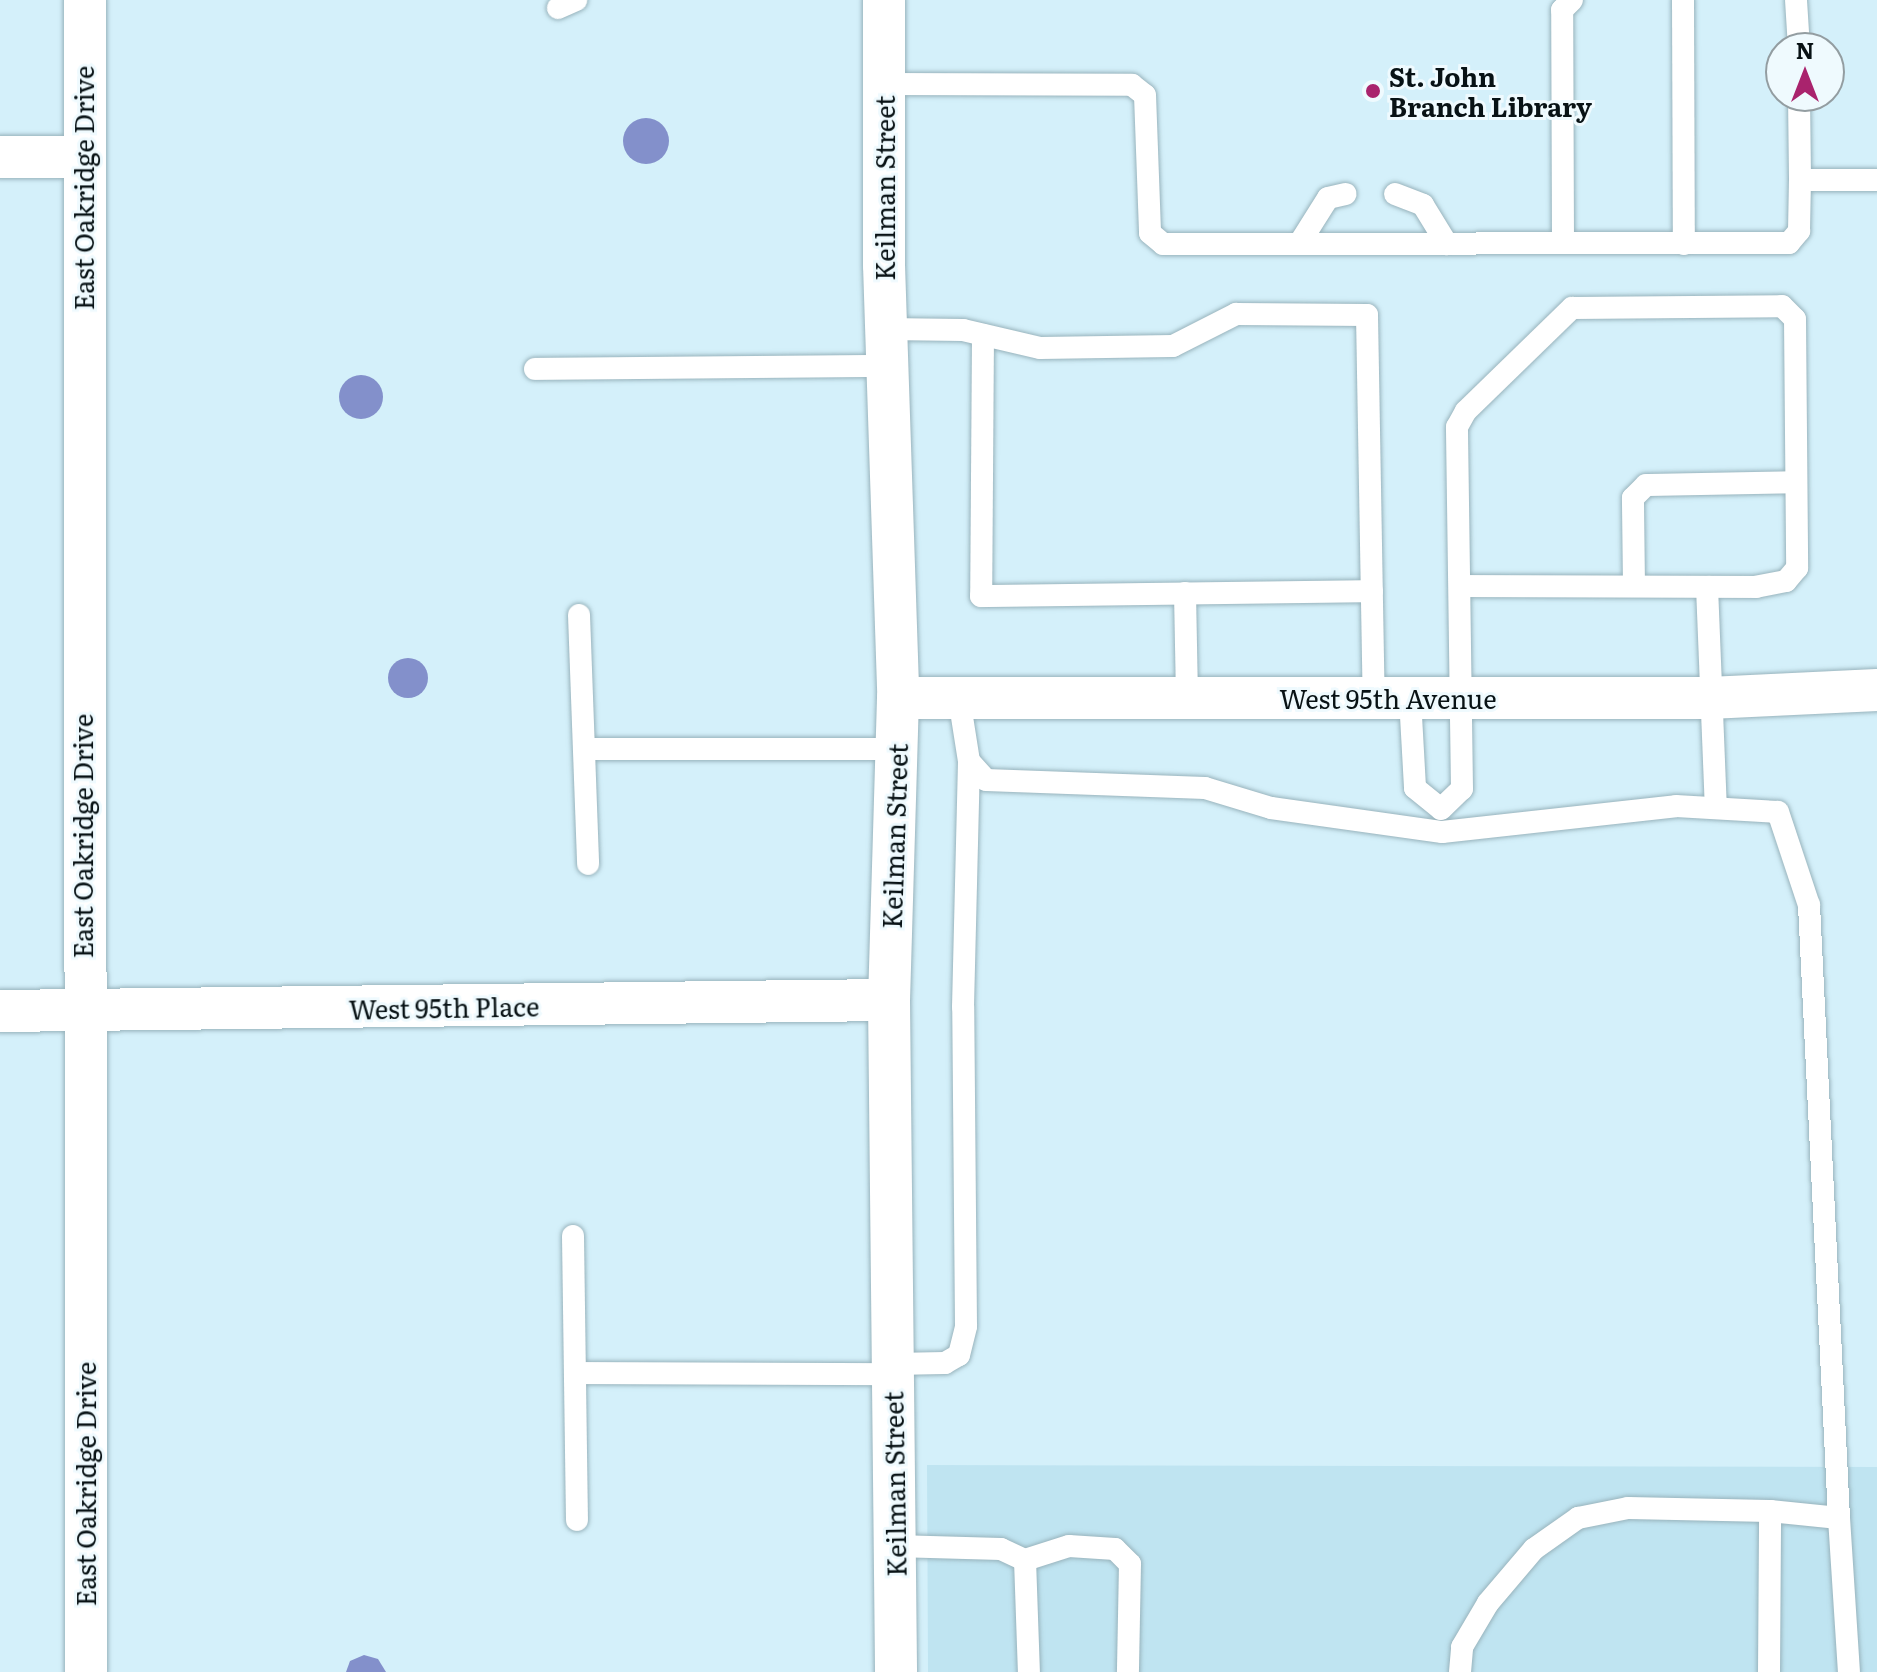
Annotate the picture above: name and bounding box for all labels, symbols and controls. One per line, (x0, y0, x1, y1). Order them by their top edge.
north arrow (1765, 32, 1845, 112)
text: N (1796, 33, 1814, 66)
place label: St. John Branch Library (1389, 60, 1592, 122)
street label: East Oakridge Drive (67, 66, 99, 310)
marker: St. John Branch Library (1364, 82, 1382, 100)
street label: Keilman Street (868, 95, 900, 281)
street label: West 95th Avenue (1279, 682, 1497, 714)
street label: East Oakridge Drive (66, 714, 98, 958)
street label: Keilman Street (875, 743, 913, 929)
street label: West 95th Place (348, 990, 540, 1024)
street label: East Oakridge Drive (69, 1362, 101, 1606)
street label: Keilman Street (877, 1391, 911, 1577)

